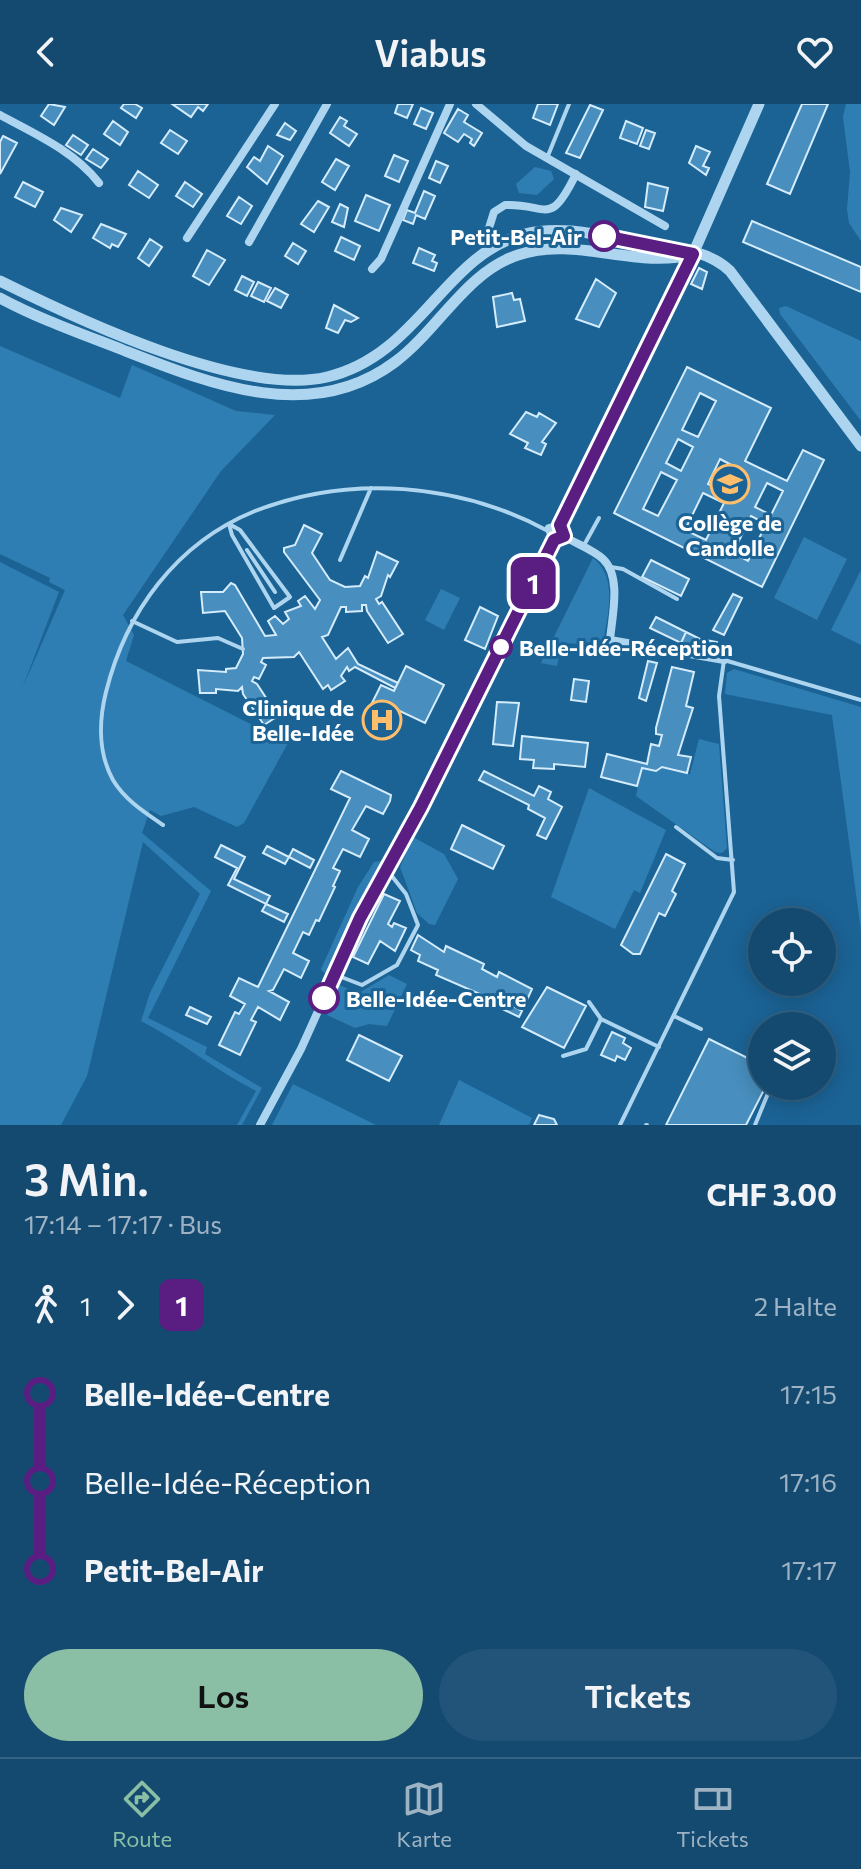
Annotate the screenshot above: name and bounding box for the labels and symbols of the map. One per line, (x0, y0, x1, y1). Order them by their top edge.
marker: Petit-Bel-Air (589, 221, 619, 251)
place label: Petit-Bel-Air (450, 223, 582, 250)
school or university icon: Collège de Candolle (709, 463, 751, 505)
place label: Collège de Candolle (678, 509, 782, 561)
line badge: 1 (507, 557, 559, 609)
place label: Belle-Idée-Réception (519, 634, 733, 661)
marker: Belle-Idée-Réception (490, 636, 512, 658)
place label: Clinique de Belle-Idée (242, 694, 354, 746)
hospital icon: Clinique de Belle-Idée (361, 699, 403, 741)
marker: Belle-Idée-Centre (309, 983, 339, 1013)
place label: Belle-Idée-Centre (346, 985, 526, 1012)

